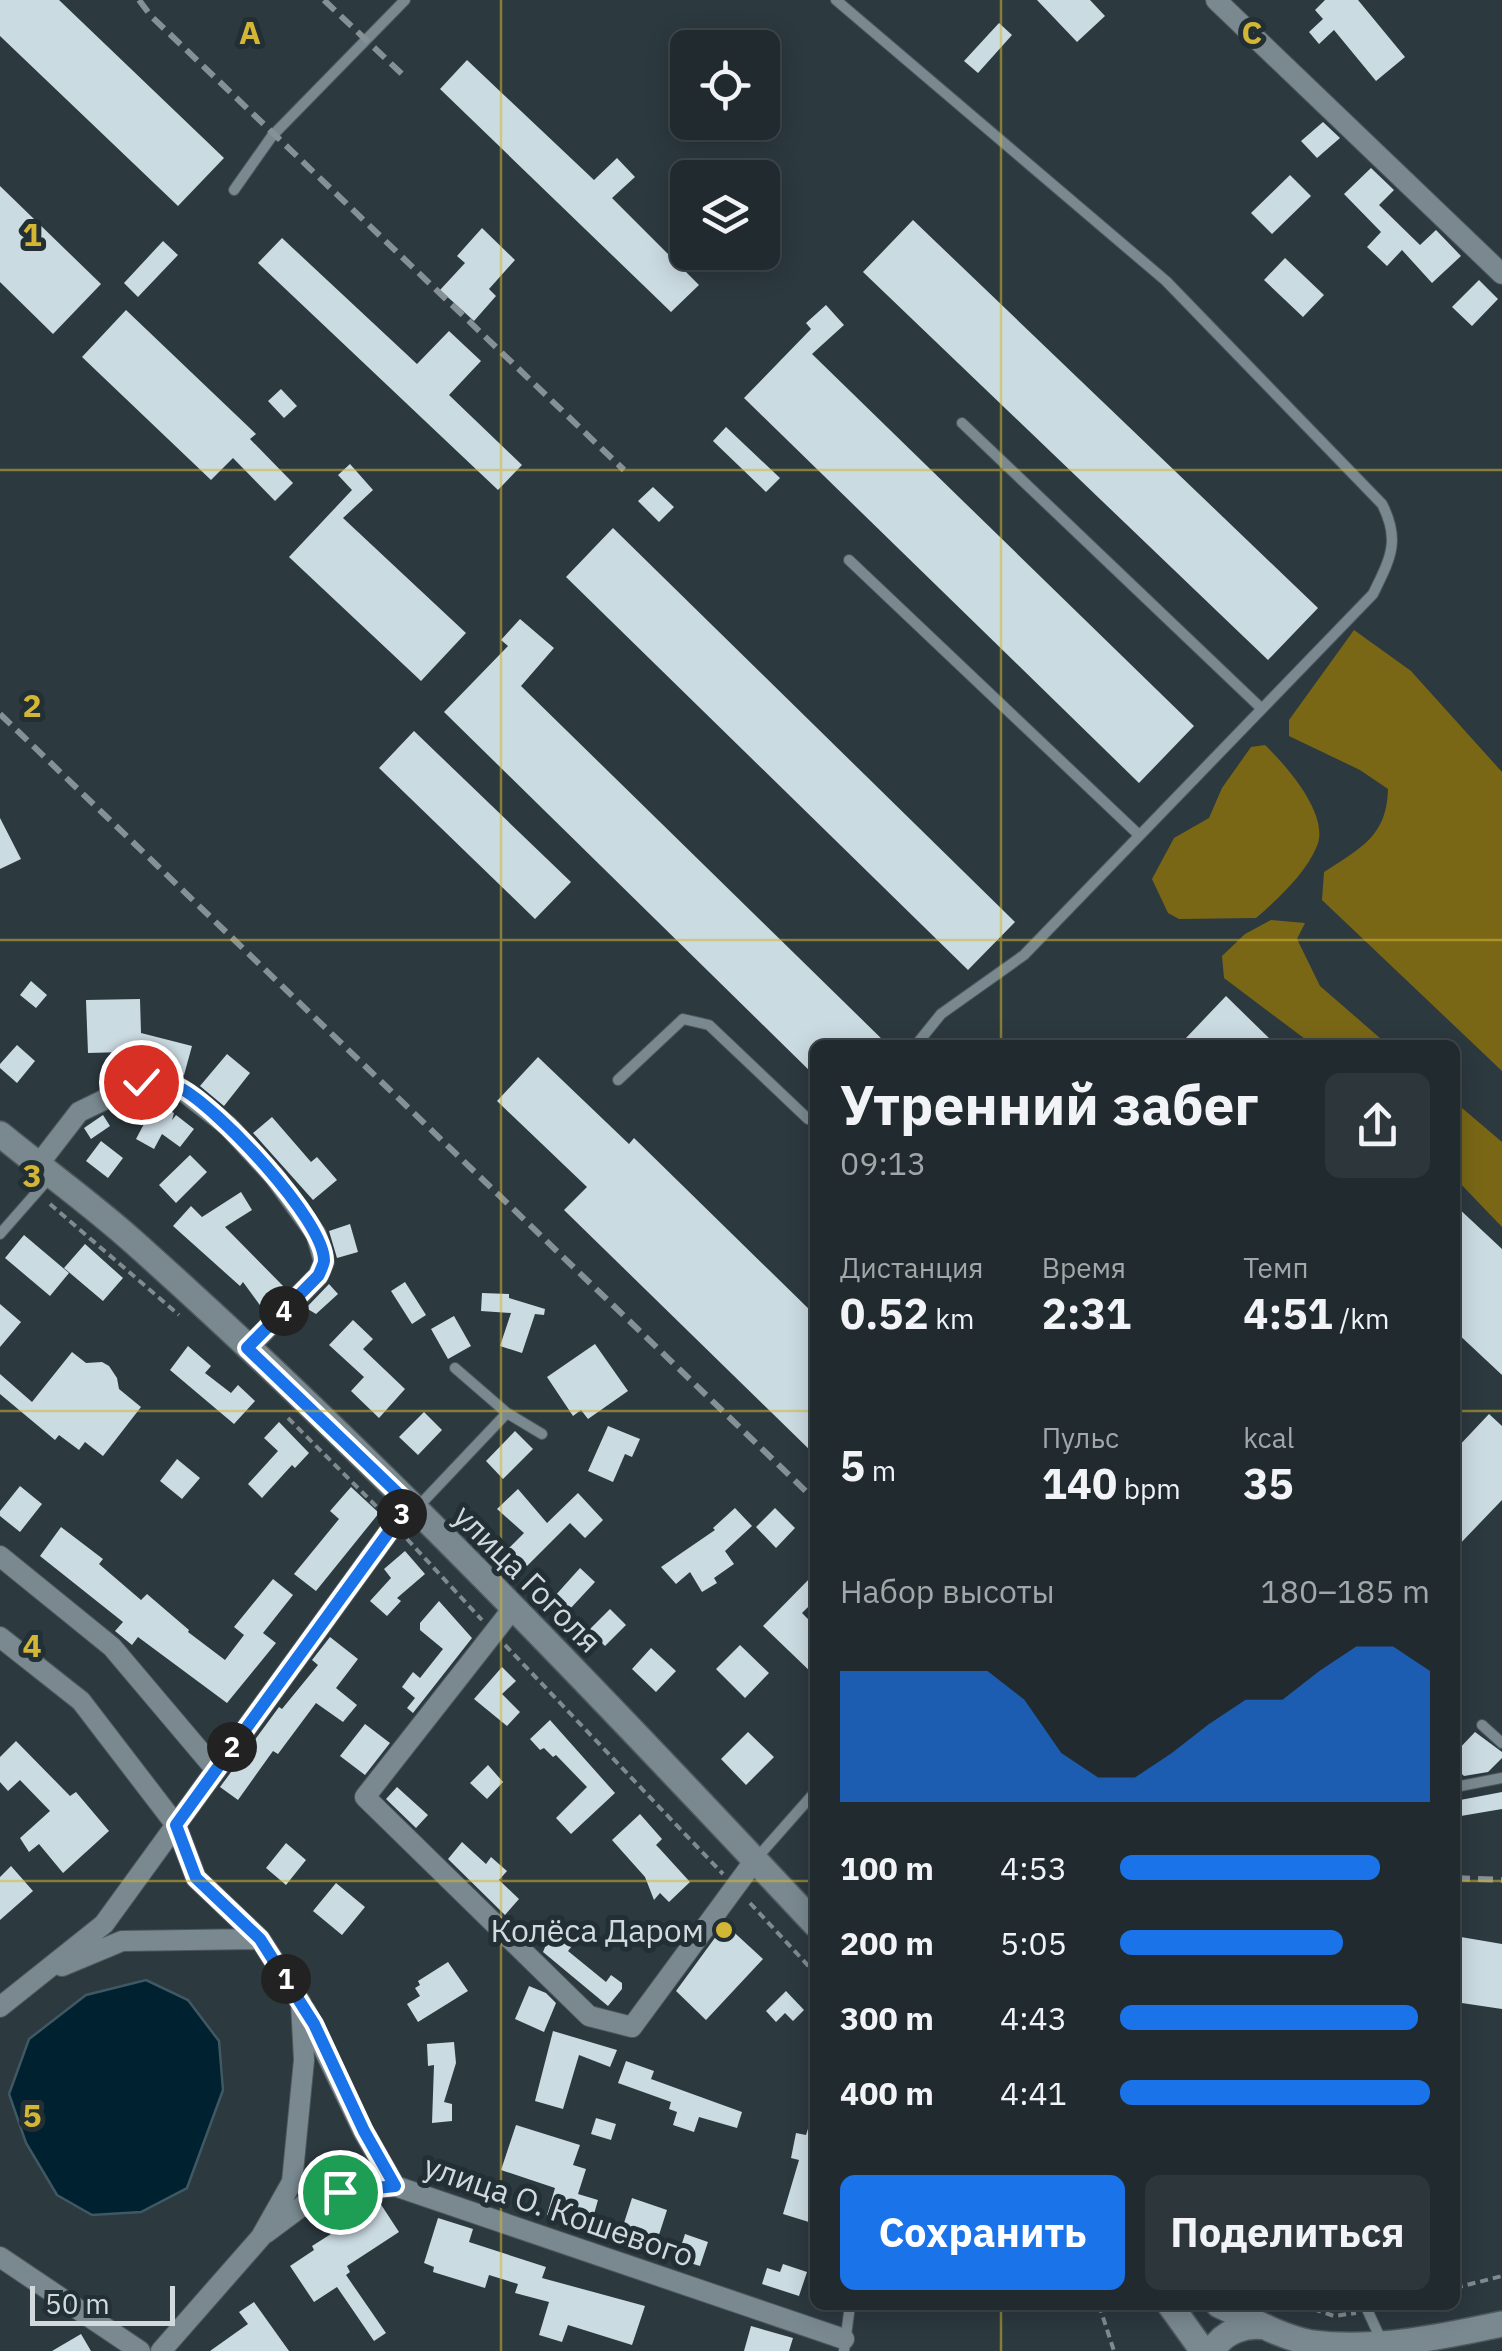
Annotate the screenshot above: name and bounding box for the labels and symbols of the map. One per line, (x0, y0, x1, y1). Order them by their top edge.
text: A (239, 11, 261, 53)
text: C (1242, 11, 1262, 53)
text: 1 (22, 213, 42, 255)
text: 2 (22, 684, 42, 726)
pin (99, 1040, 184, 1125)
text: 3 (22, 1154, 42, 1196)
pin: 4 (259, 1286, 309, 1336)
pin: 3 (377, 1489, 427, 1539)
street label: улица Гоголя (445, 1495, 611, 1661)
text: 4 (22, 1624, 42, 1666)
pin: 2 (207, 1722, 257, 1772)
place label: Колёса Даром (491, 1909, 704, 1951)
marker: Колёса Даром (713, 1919, 735, 1941)
pin: 1 (261, 1954, 311, 2004)
text: 5 (22, 2094, 42, 2136)
street label: улица О. Кошевого (419, 2144, 699, 2276)
pin (298, 2150, 383, 2235)
scale bar (30, 2281, 175, 2326)

